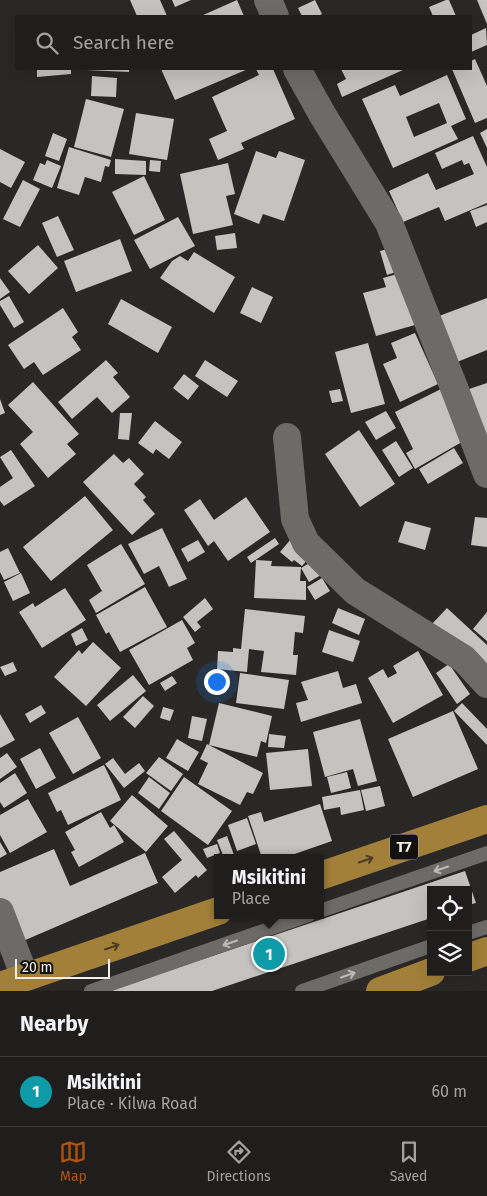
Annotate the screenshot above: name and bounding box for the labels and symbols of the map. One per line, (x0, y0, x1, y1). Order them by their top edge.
your location (204, 669, 230, 695)
road number: T7 (390, 834, 418, 860)
one-way arrow (358, 855, 374, 864)
one-way arrow (434, 865, 449, 874)
pin: 1 (253, 935, 285, 973)
one-way arrow (222, 939, 238, 948)
one-way arrow (104, 942, 120, 951)
scale bar (15, 956, 110, 979)
one-way arrow (340, 970, 355, 979)

